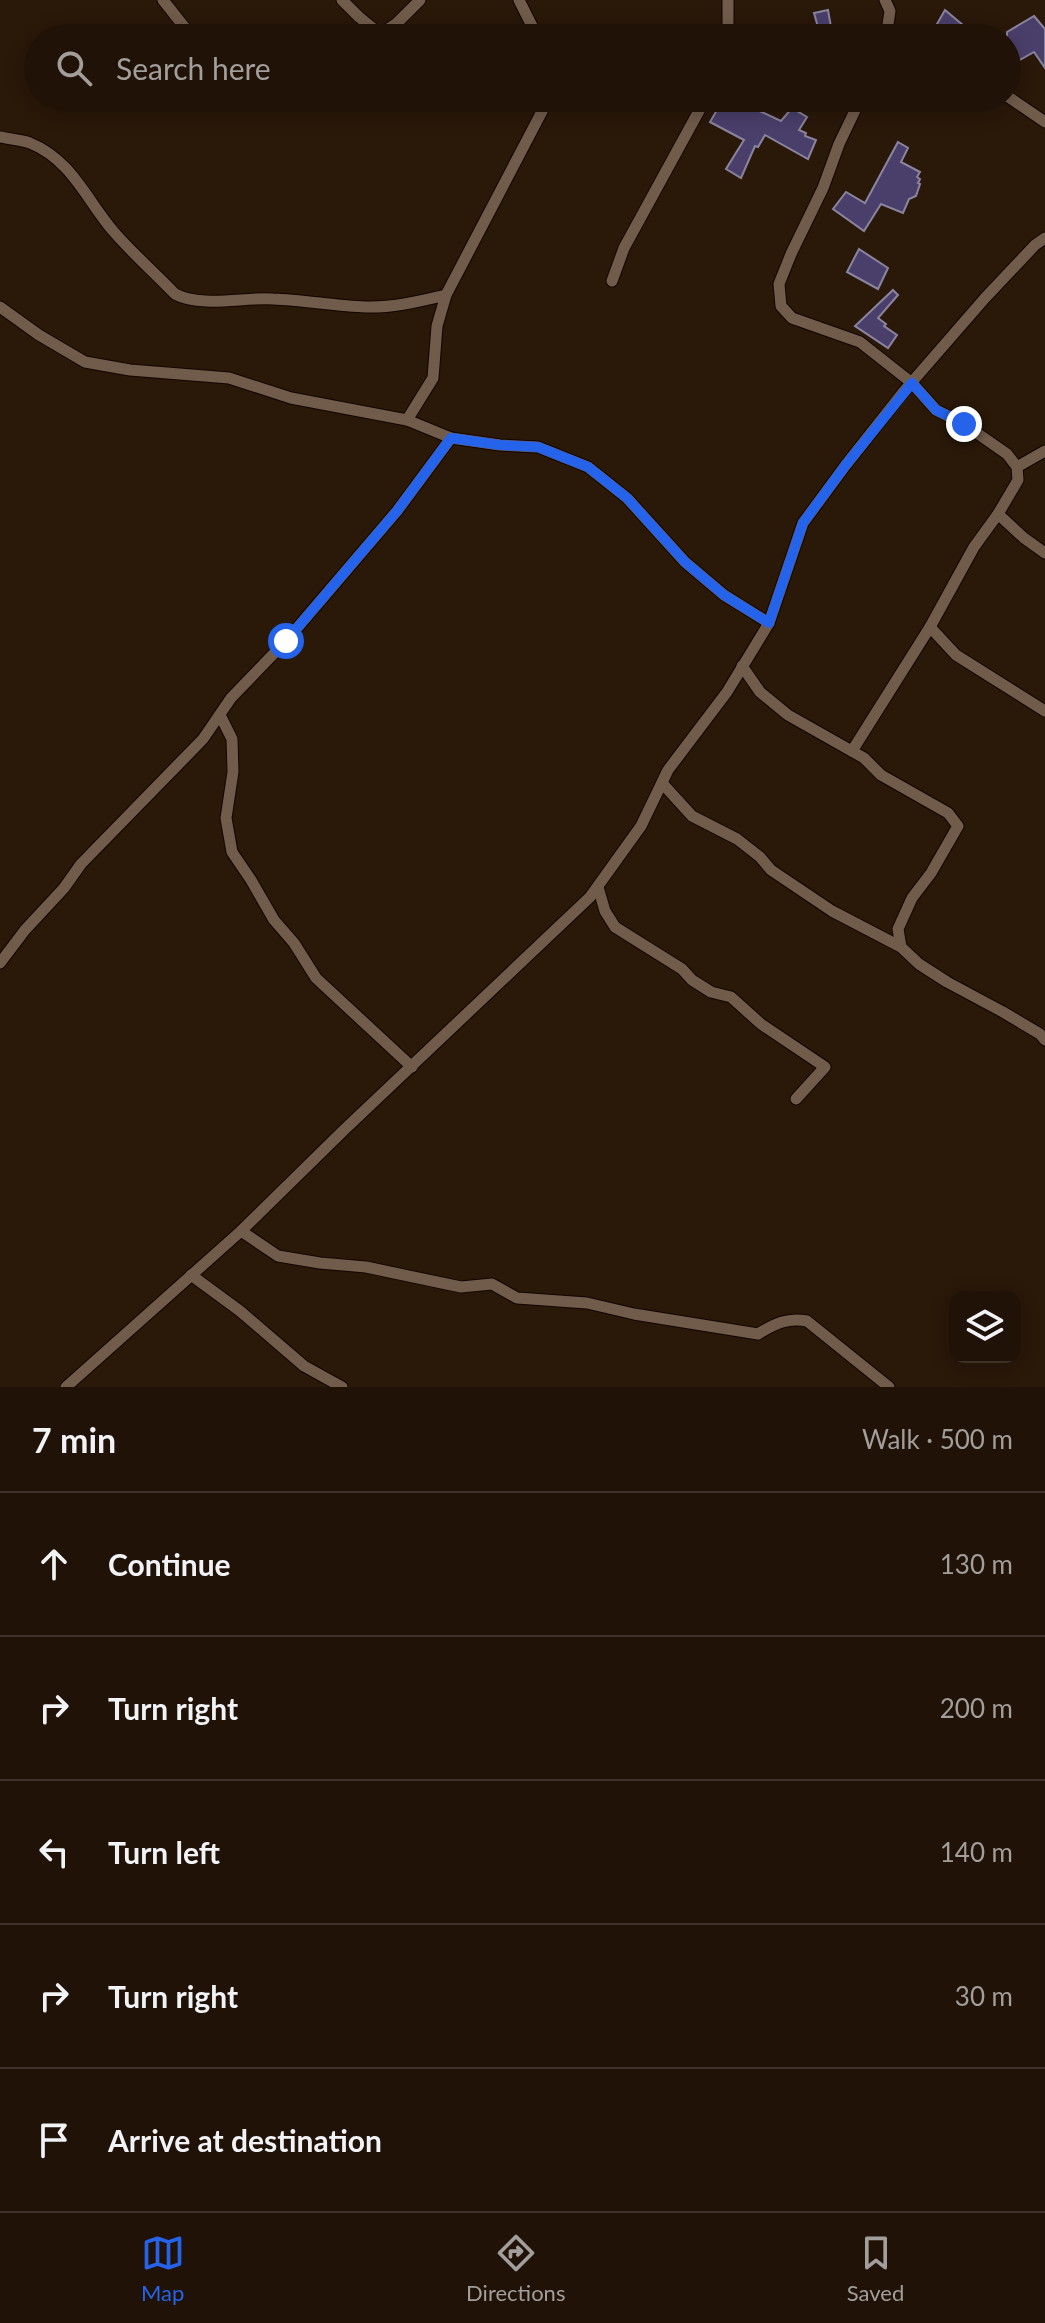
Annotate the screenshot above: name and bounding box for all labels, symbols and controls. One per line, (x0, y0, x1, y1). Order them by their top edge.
search box (24, 24, 1021, 112)
icon: search (52, 46, 96, 90)
text: Search here (116, 50, 271, 86)
route end (946, 406, 982, 442)
route start (268, 623, 304, 659)
map controls (949, 1291, 1021, 1363)
button: layers (949, 1291, 1021, 1363)
text: 7 min (32, 1419, 116, 1460)
text: Walk · 500 m (862, 1423, 1013, 1455)
icon: ahead (32, 1542, 76, 1586)
text: Continue (108, 1546, 231, 1582)
text: 130 m (940, 1548, 1013, 1580)
icon: right (32, 1686, 76, 1730)
text: Turn right (108, 1690, 238, 1726)
text: 200 m (940, 1692, 1013, 1724)
icon: left (32, 1830, 76, 1874)
text: Turn left (108, 1834, 220, 1870)
text: 140 m (940, 1836, 1013, 1868)
icon: right (32, 1974, 76, 2018)
text: Turn right (108, 1978, 238, 2014)
text: 30 m (955, 1980, 1013, 2012)
icon: arrive (32, 2118, 76, 2162)
text: Arrive at destination (108, 2122, 382, 2158)
tab: Map (141, 2231, 185, 2306)
tab: Directions (466, 2231, 565, 2306)
tab: Saved (847, 2231, 904, 2306)

